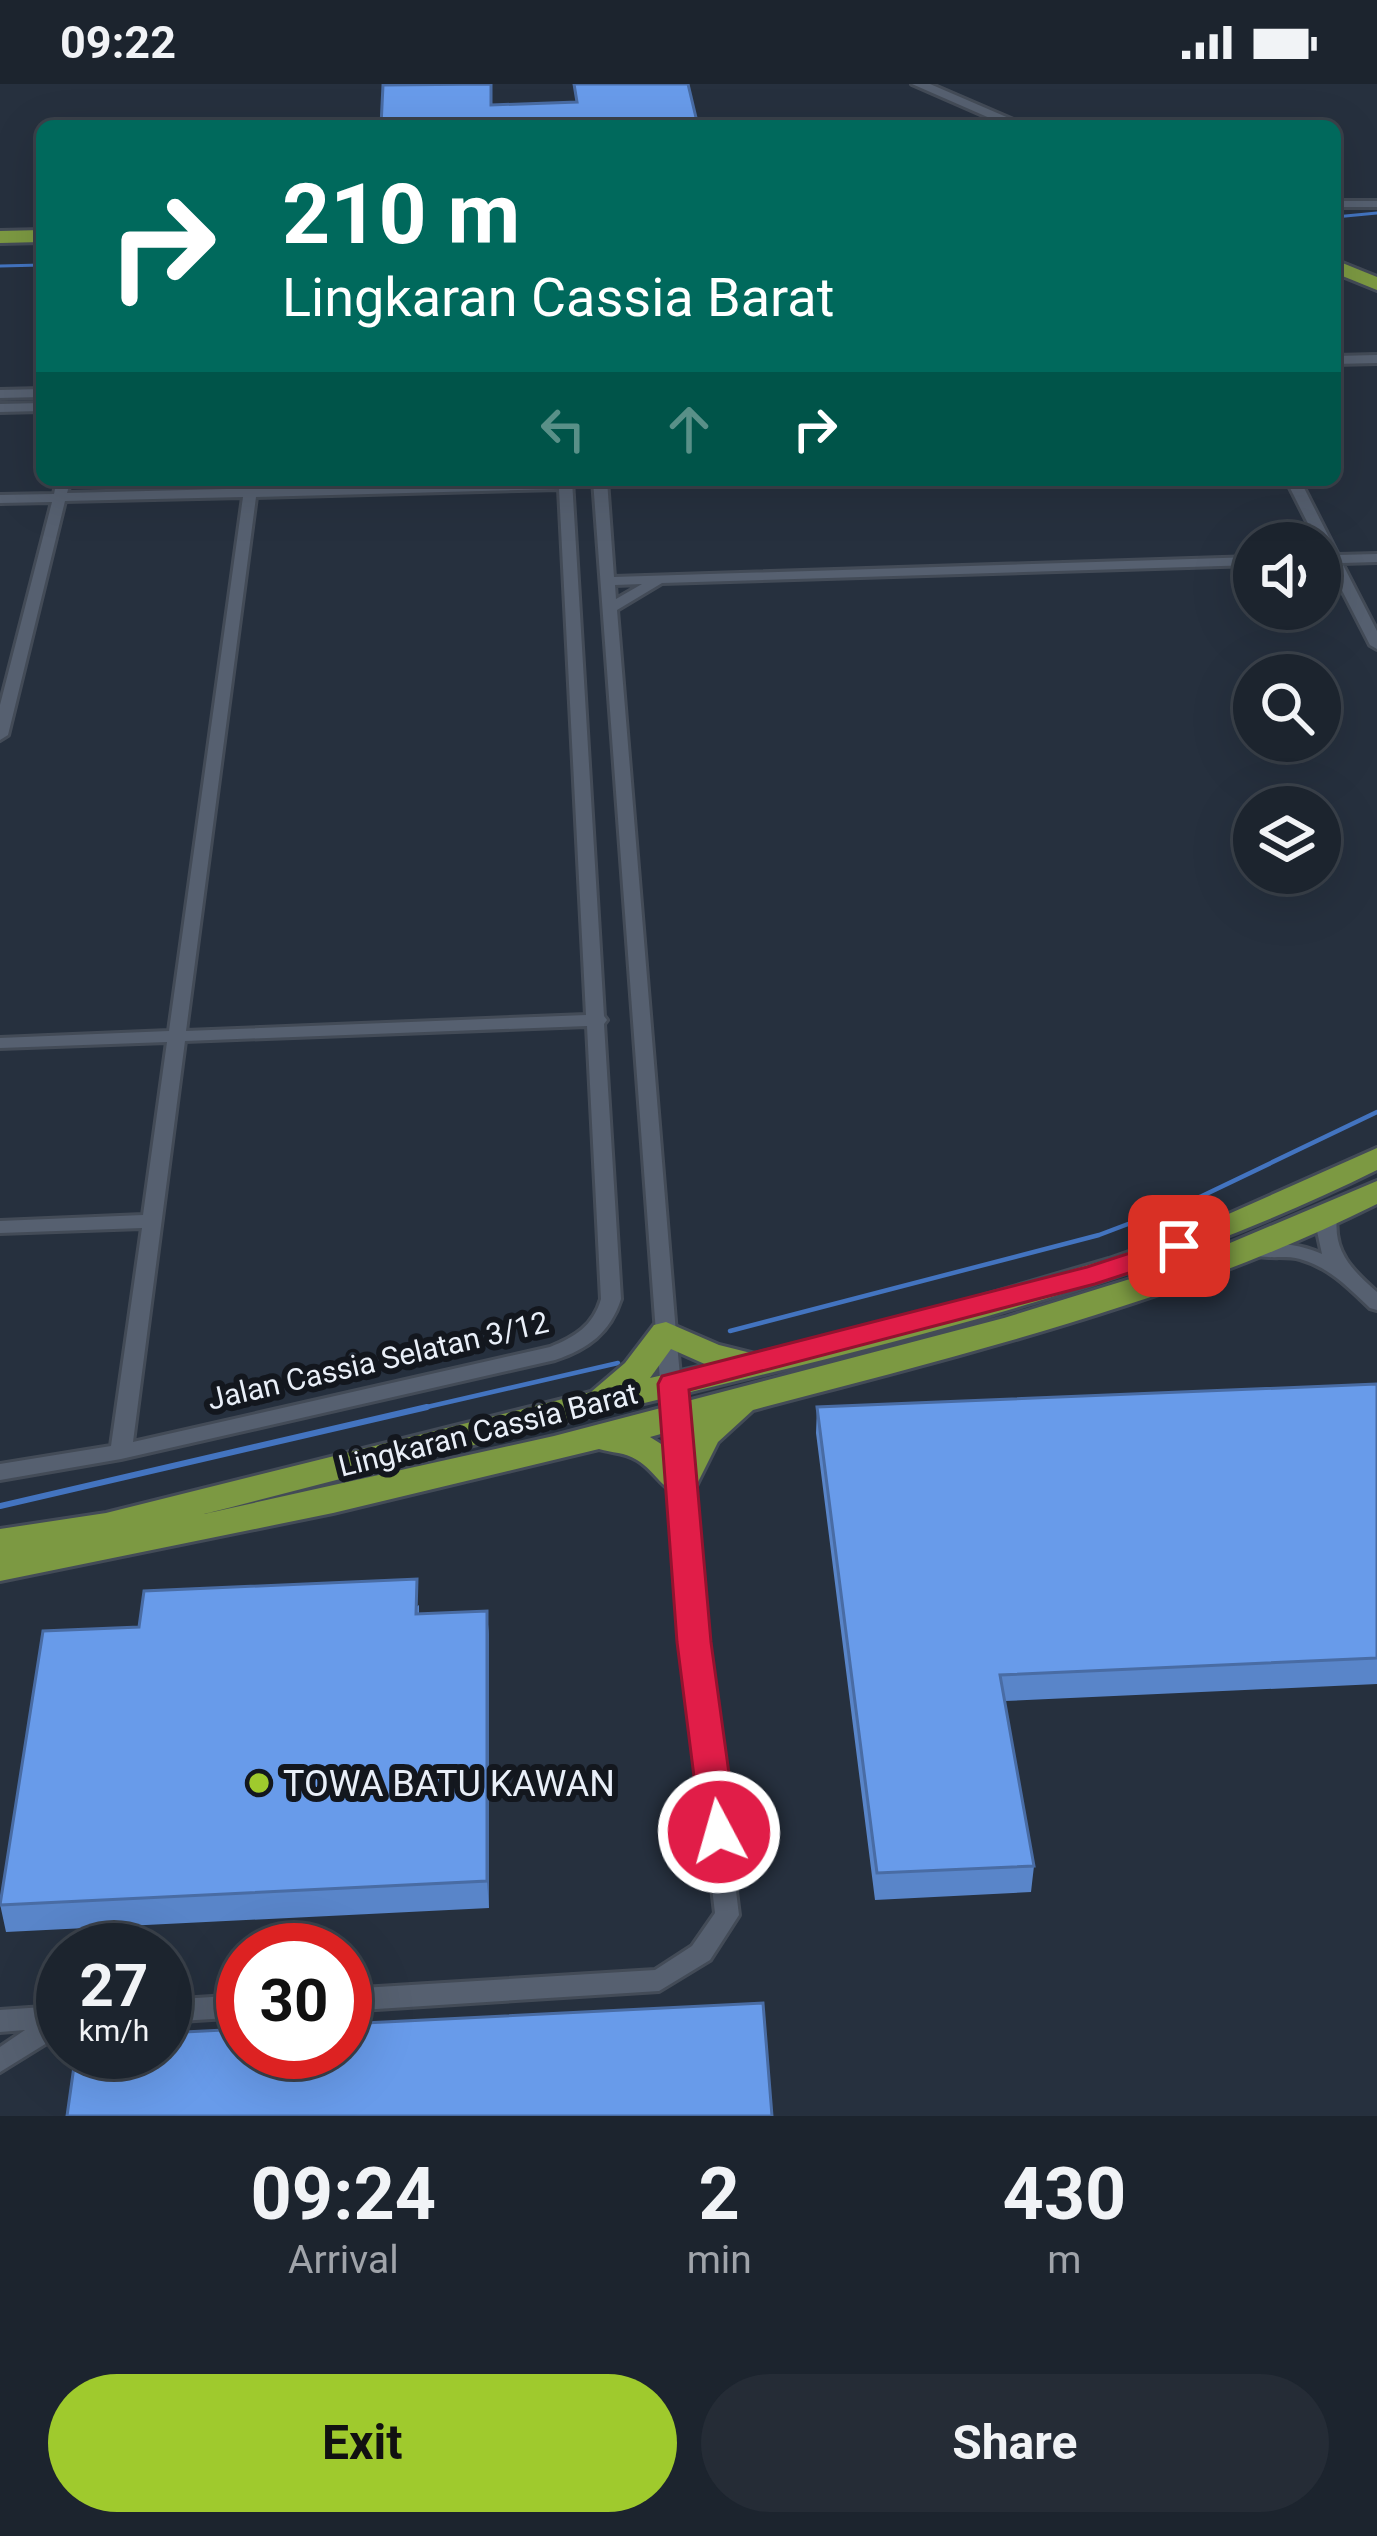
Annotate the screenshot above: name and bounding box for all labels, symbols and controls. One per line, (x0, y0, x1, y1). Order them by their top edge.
text: 09:22 (60, 16, 176, 69)
text: 210 m (282, 165, 520, 264)
icon: right (84, 168, 240, 324)
text: Lingkaran Cassia Barat (282, 266, 834, 329)
icon: left (530, 396, 596, 462)
icon: ahead (656, 396, 722, 462)
icon: right (782, 396, 848, 462)
map controls (1233, 522, 1341, 894)
button: sound (1233, 522, 1341, 630)
button: search (1233, 654, 1341, 762)
button: layers (1233, 786, 1341, 894)
pin (1128, 1195, 1230, 1297)
icon: arrive (1146, 1213, 1212, 1279)
street label: Jalan Cassia Selatan 3/12 (204, 1304, 552, 1417)
street label: Lingkaran Cassia Barat (335, 1375, 641, 1484)
place label: TOWA BATU KAWAN (283, 1763, 615, 1805)
position arrow (656, 1769, 782, 1895)
marker: TOWA BATU KAWAN (246, 1770, 272, 1796)
speed limit sign: 30 (216, 1923, 372, 2079)
text: 27 (80, 1950, 148, 2021)
text: km/h (79, 2013, 149, 2048)
text: 09:24 (251, 2152, 436, 2237)
text: 2 (699, 2152, 740, 2237)
text: 430 (1002, 2152, 1126, 2237)
text: Arrival (288, 2237, 399, 2283)
text: min (687, 2237, 752, 2283)
text: m (1047, 2237, 1082, 2283)
button: Exit (48, 2374, 677, 2512)
button: Share (701, 2374, 1329, 2512)

